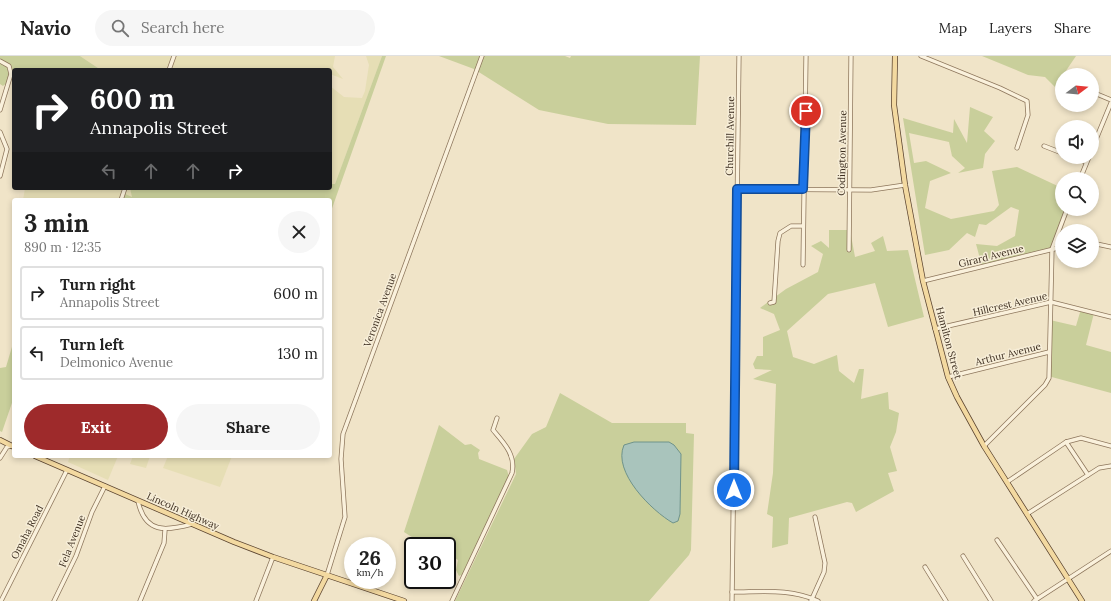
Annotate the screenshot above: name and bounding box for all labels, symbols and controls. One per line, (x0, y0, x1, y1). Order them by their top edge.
search box (95, 10, 375, 46)
text: Navio (20, 16, 71, 40)
icon: search (109, 17, 131, 39)
text: Search here (141, 18, 224, 37)
text: Map (939, 19, 967, 37)
text: Layers (989, 19, 1032, 37)
text: Share (1054, 19, 1091, 37)
north arrow (1055, 68, 1099, 112)
map controls (1055, 68, 1099, 268)
text: 600 m (90, 81, 175, 117)
icon: right (24, 84, 76, 136)
pin (789, 94, 823, 128)
street label: Churchill Avenue (723, 96, 737, 176)
icon: arrive (795, 100, 817, 122)
street label: Codington Avenue (835, 110, 849, 196)
text: Annapolis Street (90, 116, 228, 139)
button: sound (1055, 120, 1099, 164)
icon: left (98, 160, 120, 182)
icon: ahead (140, 160, 162, 182)
icon: ahead (182, 160, 204, 182)
icon: right (224, 160, 246, 182)
button: search (1055, 172, 1099, 216)
text: 3 min (24, 208, 89, 239)
button: close (278, 211, 320, 253)
button: layers (1055, 224, 1099, 268)
text: 890 m · 12:35 (24, 239, 101, 256)
street label: Girard Avenue (957, 241, 1025, 270)
street label: Veronica Avenue (360, 271, 400, 350)
text: Turn right (60, 275, 136, 294)
icon: right (26, 282, 48, 304)
text: 600 m (273, 284, 318, 303)
street label: Hillcrest Avenue (971, 289, 1049, 319)
text: Annapolis Street (60, 294, 159, 311)
street label: Hamilton Street (933, 306, 965, 381)
text: Turn left (60, 335, 124, 354)
street label: Arthur Avenue (973, 339, 1043, 369)
icon: left (26, 342, 48, 364)
text: 130 m (278, 344, 318, 363)
text: Delmonico Avenue (60, 354, 173, 371)
button: Exit (24, 404, 168, 450)
button: Share (176, 404, 320, 450)
position arrow (713, 469, 755, 511)
street label: Lincoln Highway (145, 489, 222, 533)
street label: Omaha Road (8, 503, 46, 561)
street label: Fela Avenue (56, 512, 89, 569)
speed limit sign: 30 (404, 537, 456, 589)
text: 26 (359, 545, 381, 570)
text: km/h (356, 566, 384, 579)

